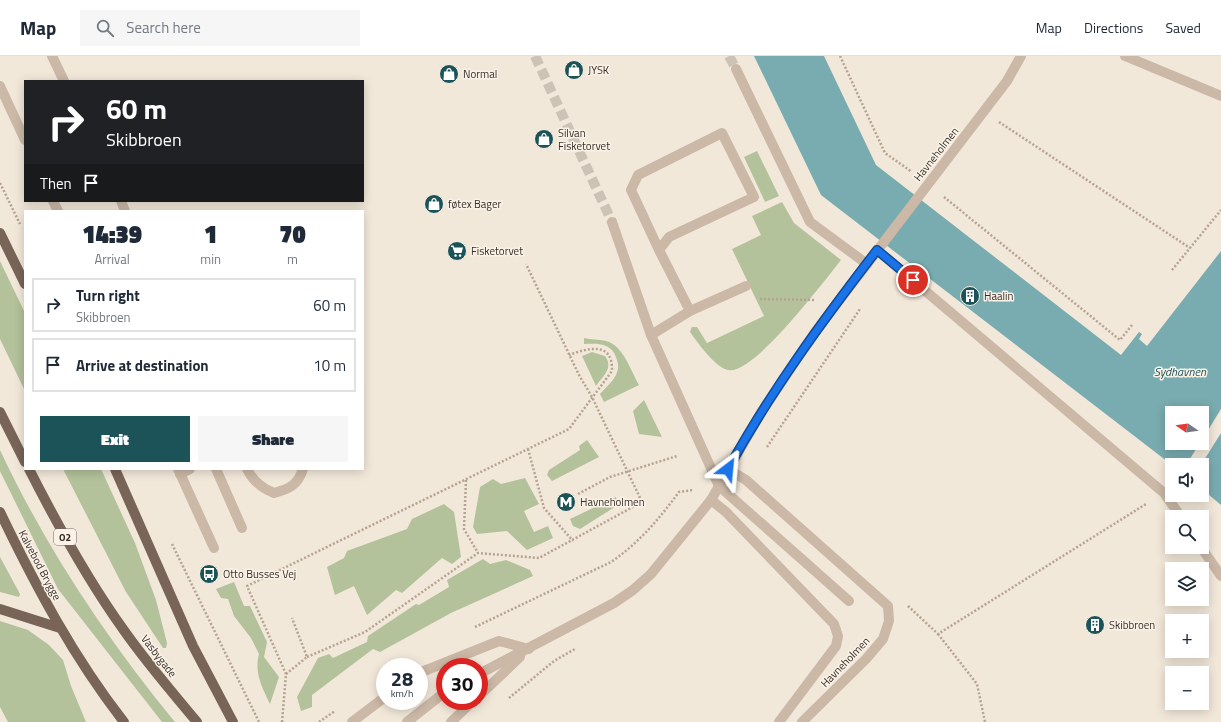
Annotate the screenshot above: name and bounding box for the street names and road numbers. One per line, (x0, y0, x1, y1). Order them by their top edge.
street label: Havneholmen (910, 124, 962, 184)
street label: Kalvebod Brygge (15, 527, 65, 603)
road number: O2 (54, 529, 76, 545)
street label: Vasbygade (137, 631, 181, 681)
street label: Havneholmen (817, 633, 873, 691)

